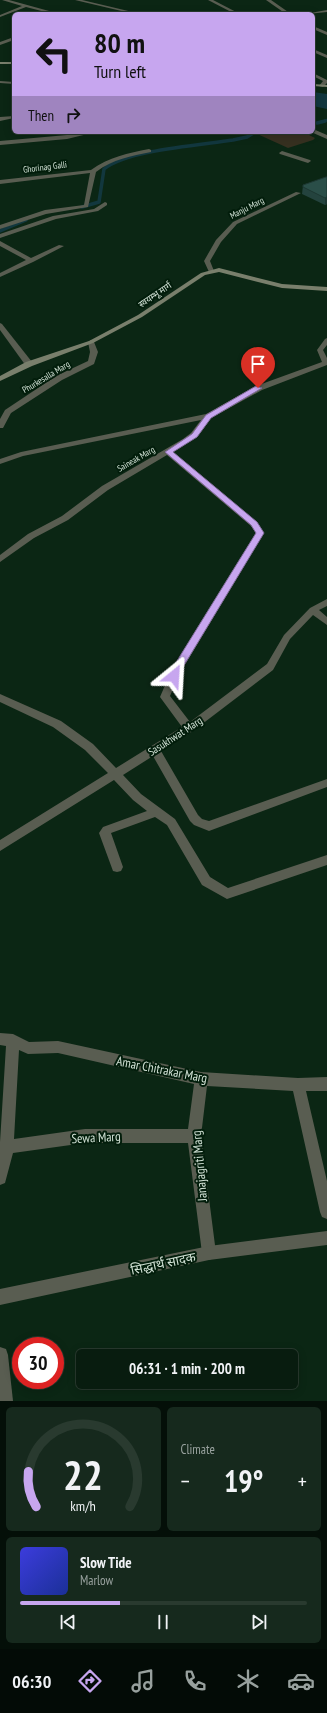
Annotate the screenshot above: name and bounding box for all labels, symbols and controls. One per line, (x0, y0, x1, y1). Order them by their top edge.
text: 80 m (94, 24, 145, 61)
icon: left (28, 28, 80, 80)
text: Turn left (94, 60, 146, 83)
icon: right (62, 104, 84, 126)
text: Then (28, 106, 54, 125)
street label: Ghorinag Galli (22, 158, 68, 175)
street label: Manju Marg (228, 194, 266, 222)
street label: स्वयम्भू मार्ग (136, 279, 175, 310)
pin (241, 347, 275, 388)
icon: arrive (247, 353, 269, 375)
street label: Phurkesalla Marg (20, 358, 72, 395)
street label: Saineak Marg (115, 443, 157, 474)
position arrow (153, 655, 195, 697)
street label: Sasukhwat Marg (145, 713, 205, 759)
street label: Amar Chitrakar Marg (115, 1052, 209, 1087)
street label: Sewa Marg (71, 1128, 121, 1147)
street label: Janajagriti Marg (188, 1130, 211, 1203)
street label: सिद्धार्थ सादक (129, 1248, 198, 1279)
speed limit sign: 30 (12, 1337, 64, 1389)
text: 06:31 · 1 min · 200 m (129, 1359, 245, 1378)
text: Climate (181, 1441, 215, 1458)
text: 22 (63, 1448, 103, 1501)
text: 19° (224, 1461, 264, 1500)
text: − (181, 1467, 190, 1495)
text: + (298, 1467, 307, 1495)
text: km/h (71, 1496, 96, 1515)
text: Slow Tide (80, 1553, 132, 1572)
text: Marlow (80, 1572, 113, 1589)
icon: previous (57, 1611, 79, 1633)
icon: pause (152, 1611, 174, 1633)
icon: next (248, 1611, 270, 1633)
icon: directions (76, 1667, 104, 1695)
icon: music (129, 1667, 157, 1695)
icon: phone (181, 1667, 209, 1695)
icon: climate (234, 1667, 262, 1695)
icon: car (287, 1667, 315, 1695)
text: 06:30 (12, 1670, 51, 1693)

